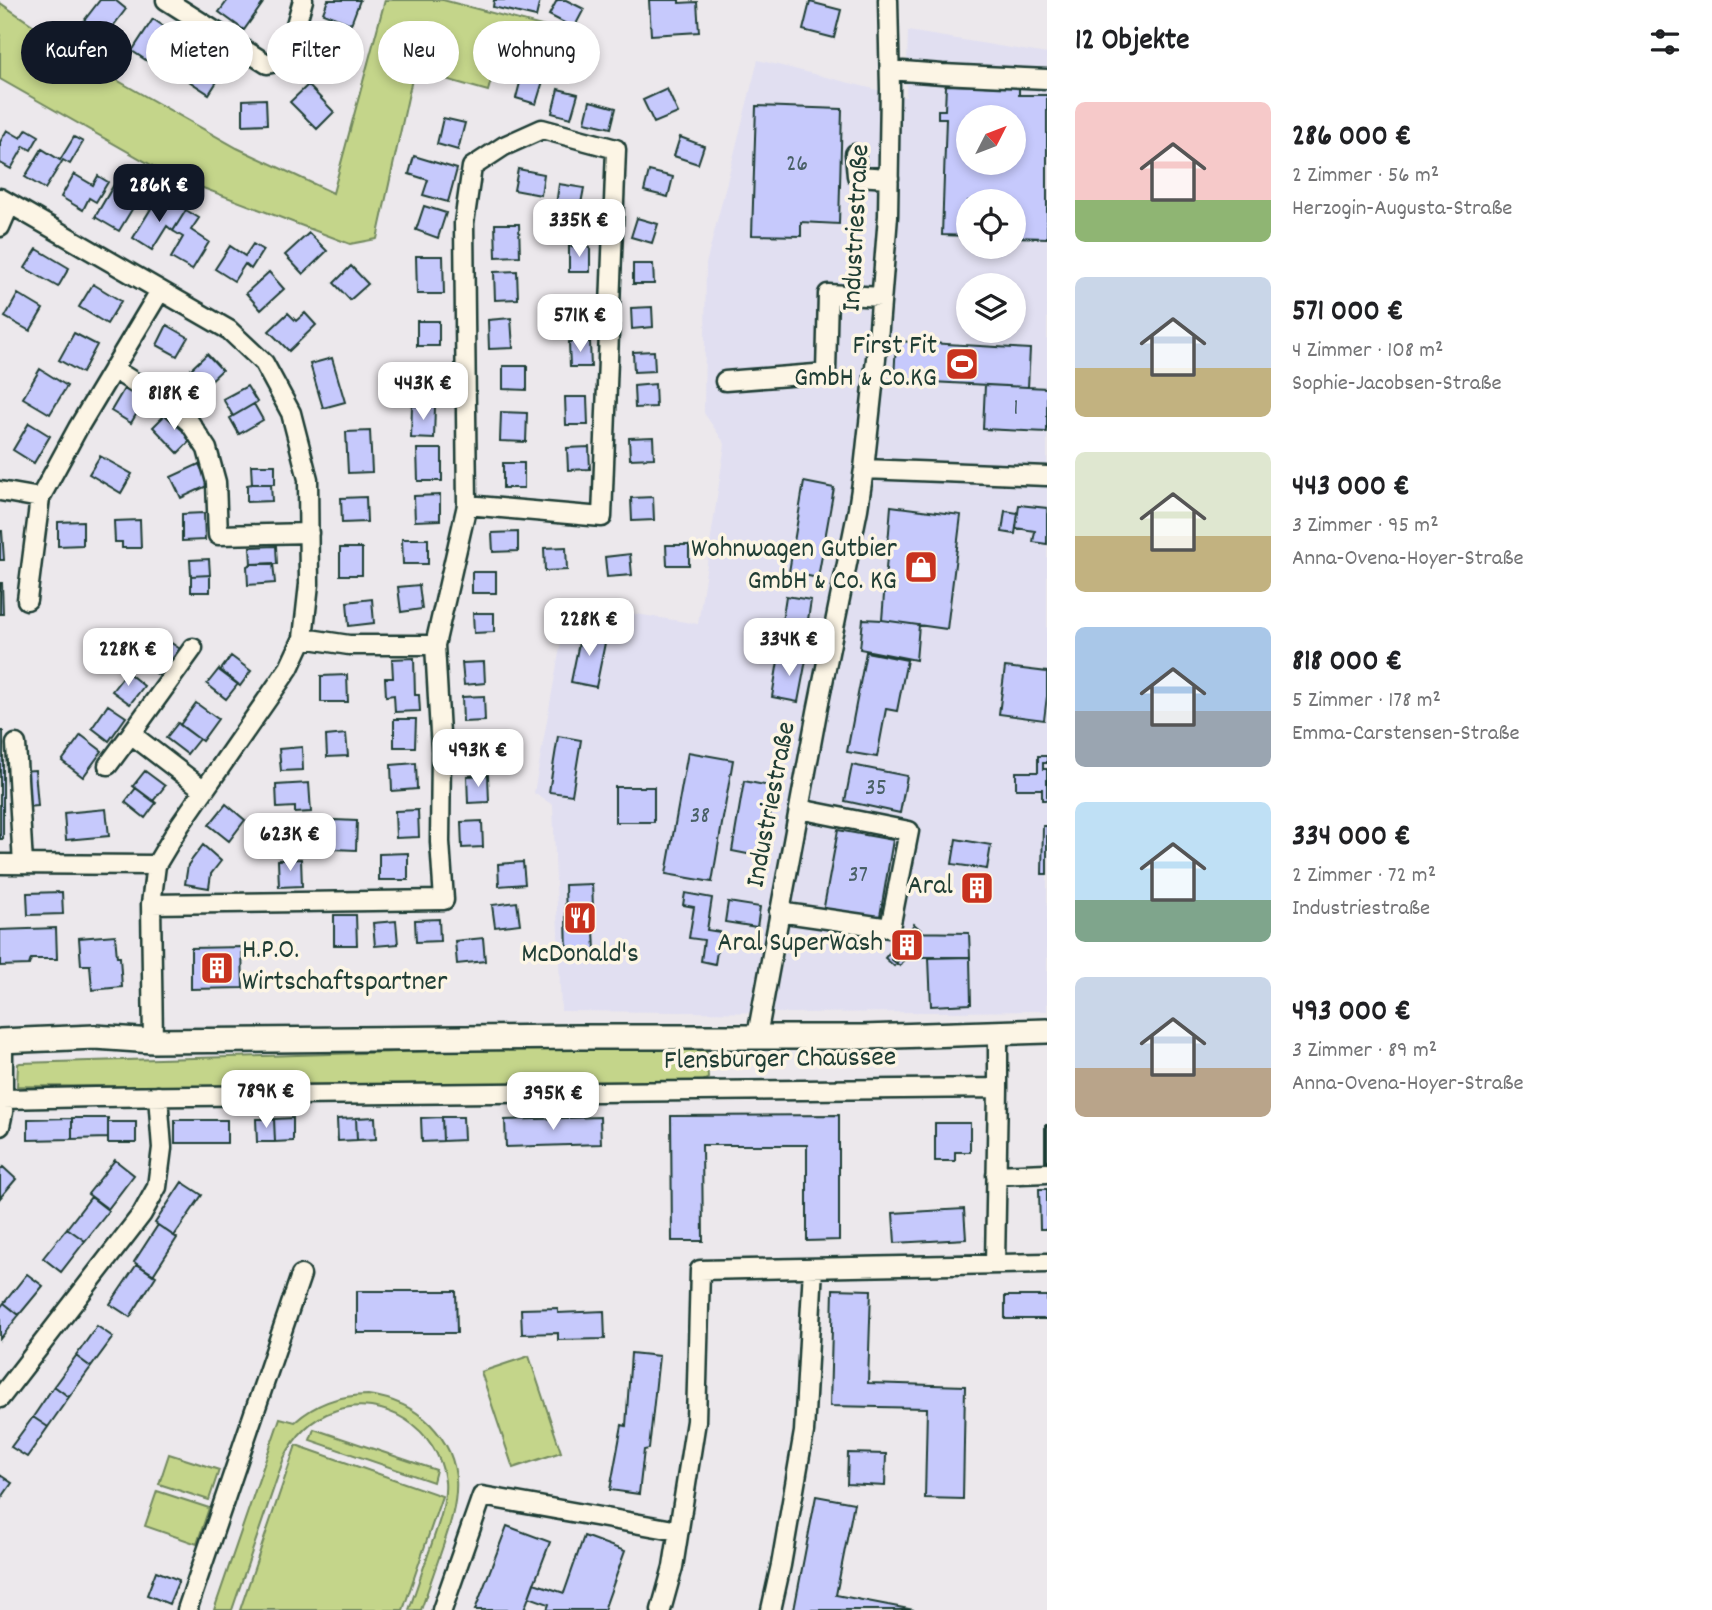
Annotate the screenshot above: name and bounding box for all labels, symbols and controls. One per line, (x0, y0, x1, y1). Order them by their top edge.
chip: Kaufen (21, 21, 132, 84)
chip: Mieten (146, 21, 253, 84)
chip: Filter (267, 21, 364, 84)
chip: Neu (378, 21, 459, 84)
chip: Wohnung (473, 21, 600, 84)
text: 12 Objekte (1075, 21, 1189, 64)
icon: filters (1646, 23, 1684, 61)
north arrow (956, 105, 1026, 175)
map controls (956, 105, 1026, 343)
text: 286 000 € (1292, 117, 1411, 160)
icon: home (1131, 130, 1215, 214)
street label: Industriestraße (834, 143, 882, 313)
house number: 26 (786, 148, 808, 182)
text: 2 Zimmer · 56 m² (1292, 160, 1439, 193)
pin: 286K € (102, 164, 216, 224)
text: 286K € (129, 170, 189, 203)
button: locate (956, 189, 1026, 259)
text: Herzogin-Augusta-Straße (1292, 193, 1512, 226)
pin: 335K € (522, 200, 636, 259)
text: 335K € (549, 205, 609, 238)
button: layers (956, 273, 1026, 343)
text: 571 000 € (1292, 292, 1403, 335)
pin: 571K € (523, 294, 637, 354)
text: 571K € (553, 300, 607, 333)
icon: home (1131, 305, 1215, 389)
place label: First Fit GmbH & Co.KG (794, 328, 937, 400)
text: 4 Zimmer · 108 m² (1292, 335, 1443, 368)
sports icon: First Fit GmbH & Co.KG (943, 345, 981, 383)
pin: 443K € (366, 362, 480, 422)
text: 443K € (394, 368, 452, 401)
text: Sophie-Jacobsen-Straße (1292, 368, 1502, 401)
pin: 818K € (117, 372, 231, 432)
text: 818K € (148, 378, 200, 411)
house number: 1 (1013, 392, 1019, 426)
text: 443 000 € (1292, 467, 1410, 510)
icon: home (1131, 480, 1215, 564)
text: 3 Zimmer · 95 m² (1292, 510, 1439, 543)
place label: Wohnwagen Gutbier GmbH & Co. KG (691, 531, 898, 603)
text: Anna-Ovena-Hoyer-Straße (1292, 543, 1524, 576)
shop icon: Wohnwagen Gutbier GmbH & Co. KG (902, 548, 940, 586)
pin: 228K € (532, 598, 646, 658)
text: 228K € (560, 604, 618, 637)
pin: 334K € (732, 618, 846, 678)
text: 334K € (760, 624, 818, 657)
pin: 228K € (71, 628, 185, 688)
text: 228K € (99, 634, 157, 667)
text: 818 000 € (1292, 642, 1402, 685)
icon: home (1131, 655, 1215, 739)
text: 5 Zimmer · 178 m² (1292, 685, 1441, 718)
text: Emma-Carstensen-Straße (1292, 718, 1520, 751)
street label: Industriestraße (737, 719, 809, 891)
pin: 493K € (421, 730, 535, 789)
text: 493K € (448, 735, 508, 768)
house number: 35 (865, 772, 887, 806)
house number: 38 (690, 800, 710, 834)
pin: 623K € (233, 814, 347, 873)
text: 334 000 € (1292, 817, 1411, 860)
text: 623K € (260, 819, 320, 852)
icon: home (1131, 830, 1215, 914)
house number: 37 (848, 859, 868, 893)
text: 2 Zimmer · 72 m² (1292, 860, 1436, 893)
place label: Aral (908, 868, 953, 908)
building icon: Aral (958, 869, 996, 907)
text: Industriestraße (1292, 893, 1430, 926)
restaurant icon: McDonald's (561, 899, 599, 937)
place label: Aral SuperWash (717, 925, 883, 965)
building icon: Aral SuperWash (888, 926, 926, 964)
place label: H.P.O. Wirtschaftspartner (242, 932, 448, 1004)
place label: McDonald's (521, 936, 639, 976)
building icon: H.P.O. Wirtschaftspartner (198, 949, 236, 987)
text: 493 000 € (1292, 992, 1411, 1035)
icon: home (1131, 1005, 1215, 1089)
text: 3 Zimmer · 89 m² (1292, 1035, 1437, 1068)
street label: Flensburger Chaussee (664, 1039, 896, 1083)
text: Anna-Ovena-Hoyer-Straße (1292, 1068, 1524, 1101)
pin: 789K € (209, 1070, 323, 1130)
pin: 395K € (496, 1072, 610, 1132)
text: 789K € (237, 1076, 295, 1109)
text: 395K € (523, 1078, 583, 1111)

